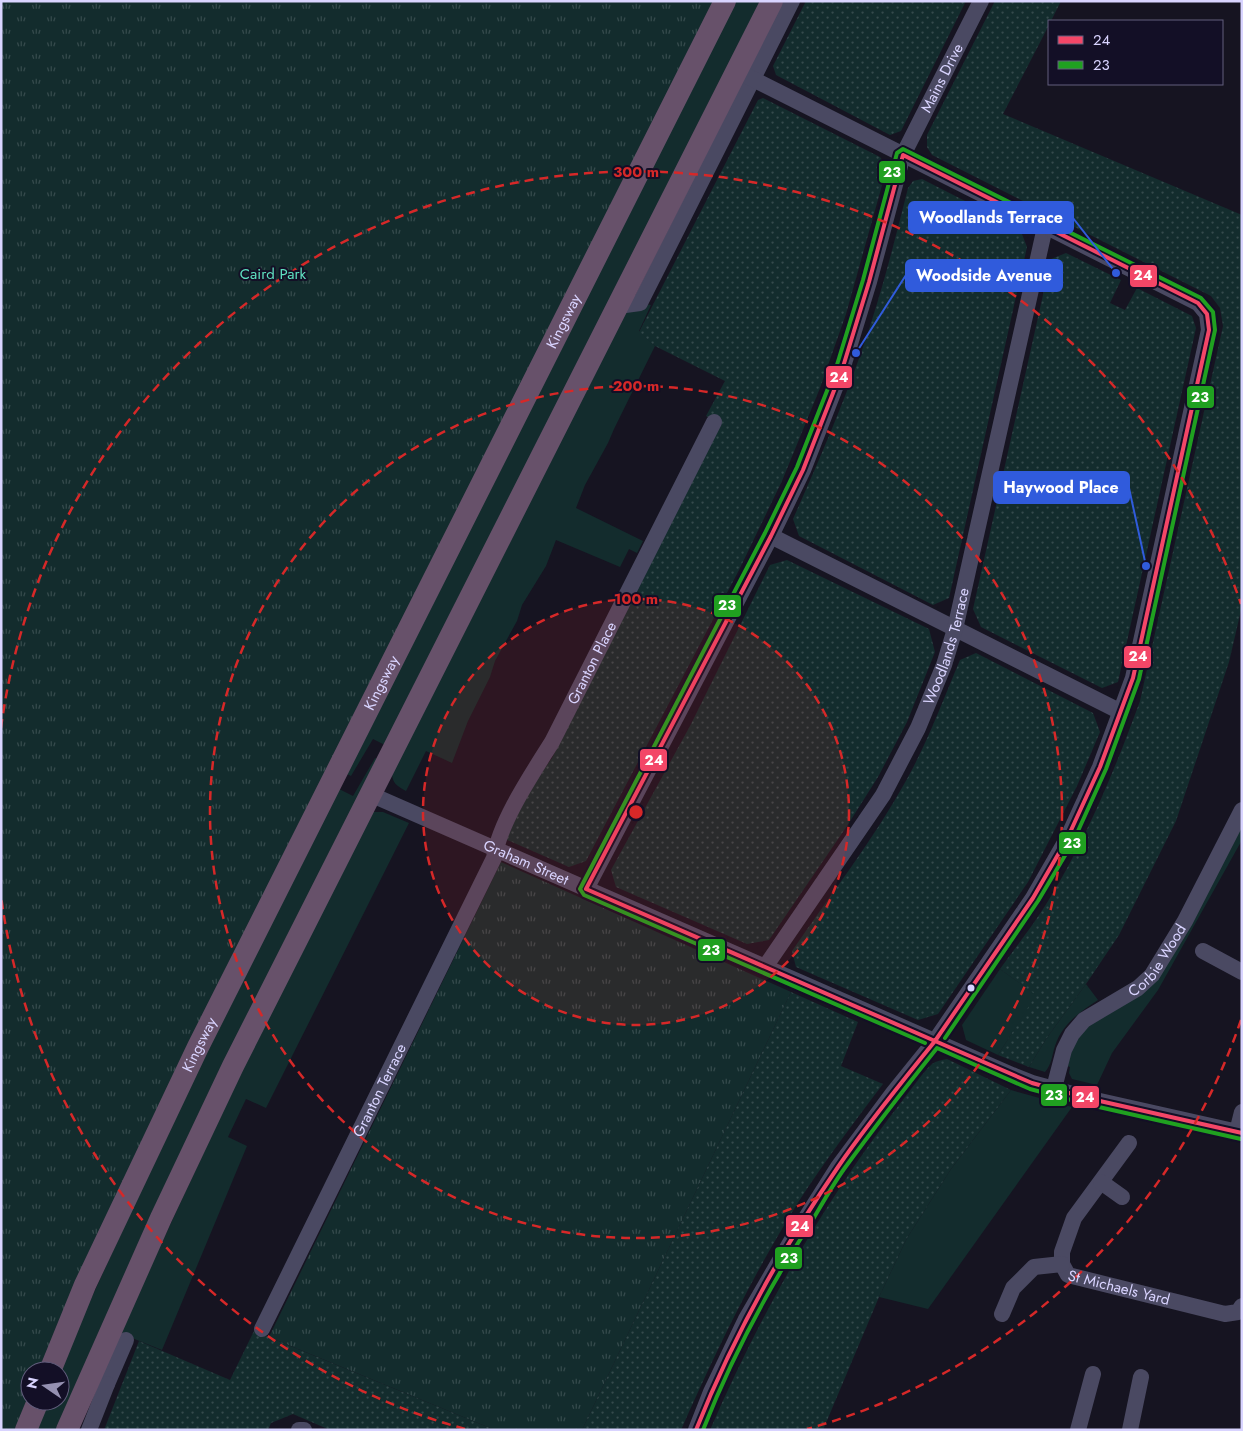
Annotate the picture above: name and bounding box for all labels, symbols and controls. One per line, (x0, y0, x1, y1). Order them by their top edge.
legend (1048, 20, 1223, 85)
text: 24 (1093, 29, 1111, 51)
street label: Mains Drive (915, 39, 969, 117)
text: 23 (1093, 54, 1110, 76)
line badge: 23 (878, 160, 906, 184)
text: 300 m (613, 161, 659, 183)
text: 23 (883, 162, 901, 182)
callout: Woodlands Terrace (909, 202, 1073, 233)
text: Woodlands Terrace (919, 206, 1063, 229)
callout: Woodside Avenue (906, 260, 1062, 291)
park label: Caird Park (240, 263, 307, 285)
text: Woodside Avenue (916, 264, 1052, 287)
line badge: 24 (1129, 264, 1158, 288)
text: 24 (1134, 265, 1153, 285)
street label: Kingsway (541, 290, 587, 352)
line badge: 24 (825, 365, 853, 389)
text: 24 (830, 367, 849, 387)
text: 200 m (613, 375, 659, 397)
line badge: 23 (1186, 385, 1215, 409)
text: 23 (1191, 387, 1209, 407)
callout: Haywood Place (994, 472, 1129, 503)
text: Haywood Place (1003, 476, 1119, 499)
street label: Woodlands Terrace (918, 585, 975, 708)
text: 100 m (614, 588, 658, 610)
line badge: 23 (713, 594, 742, 618)
text: 23 (718, 595, 736, 615)
street label: Granton Place (562, 618, 622, 708)
line badge: 24 (1123, 645, 1152, 669)
text: 24 (1129, 646, 1148, 666)
street label: Kingsway (358, 651, 405, 714)
line badge: 24 (639, 748, 668, 772)
text: 24 (645, 750, 664, 770)
centre of rings (627, 803, 645, 821)
line badge: 23 (1058, 831, 1087, 855)
text: 23 (1063, 833, 1081, 853)
street label: Graham Street (480, 834, 572, 891)
street label: Corbie Wood (1124, 920, 1192, 1003)
line badge: 23 (697, 938, 726, 962)
text: 23 (702, 940, 720, 960)
unlabelled marker (966, 983, 976, 993)
street label: Kingsway (177, 1013, 222, 1076)
street label: Granton Terrace (347, 1040, 412, 1141)
line badge: 23 (1040, 1083, 1068, 1107)
text: 23 (1045, 1085, 1063, 1105)
line badge: 24 (1071, 1085, 1100, 1109)
text: 24 (1076, 1087, 1095, 1107)
line badge: 24 (785, 1214, 814, 1238)
text: 24 (791, 1216, 810, 1236)
line badge: 23 (774, 1246, 803, 1270)
text: 23 (780, 1248, 798, 1268)
street label: St Michaels Yard (1066, 1264, 1172, 1311)
north arrow (20, 1361, 70, 1411)
text: N (21, 1375, 43, 1391)

